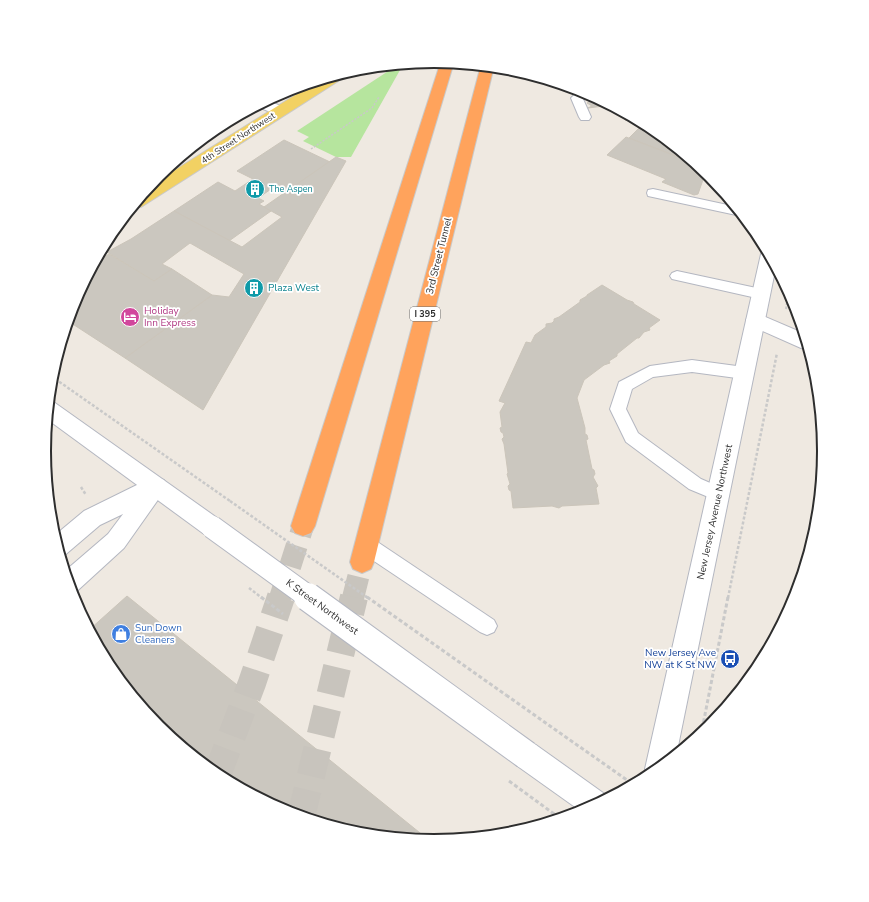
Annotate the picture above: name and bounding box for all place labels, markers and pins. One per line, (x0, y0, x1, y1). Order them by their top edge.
building icon: The Aspen (244, 178, 266, 200)
place label: The Aspen (269, 183, 313, 195)
building icon: Plaza West (243, 277, 265, 299)
place label: Plaza West (268, 281, 320, 295)
place label: Holiday Inn Express (144, 304, 196, 330)
hotel icon: Holiday Inn Express (119, 306, 141, 328)
place label: Sun Down Cleaners (135, 621, 182, 647)
shop icon: Sun Down Cleaners (110, 623, 132, 645)
place label: New Jersey Ave NW at K St NW (644, 646, 716, 672)
bus stop icon: New Jersey Ave NW at K St NW (719, 648, 741, 670)

